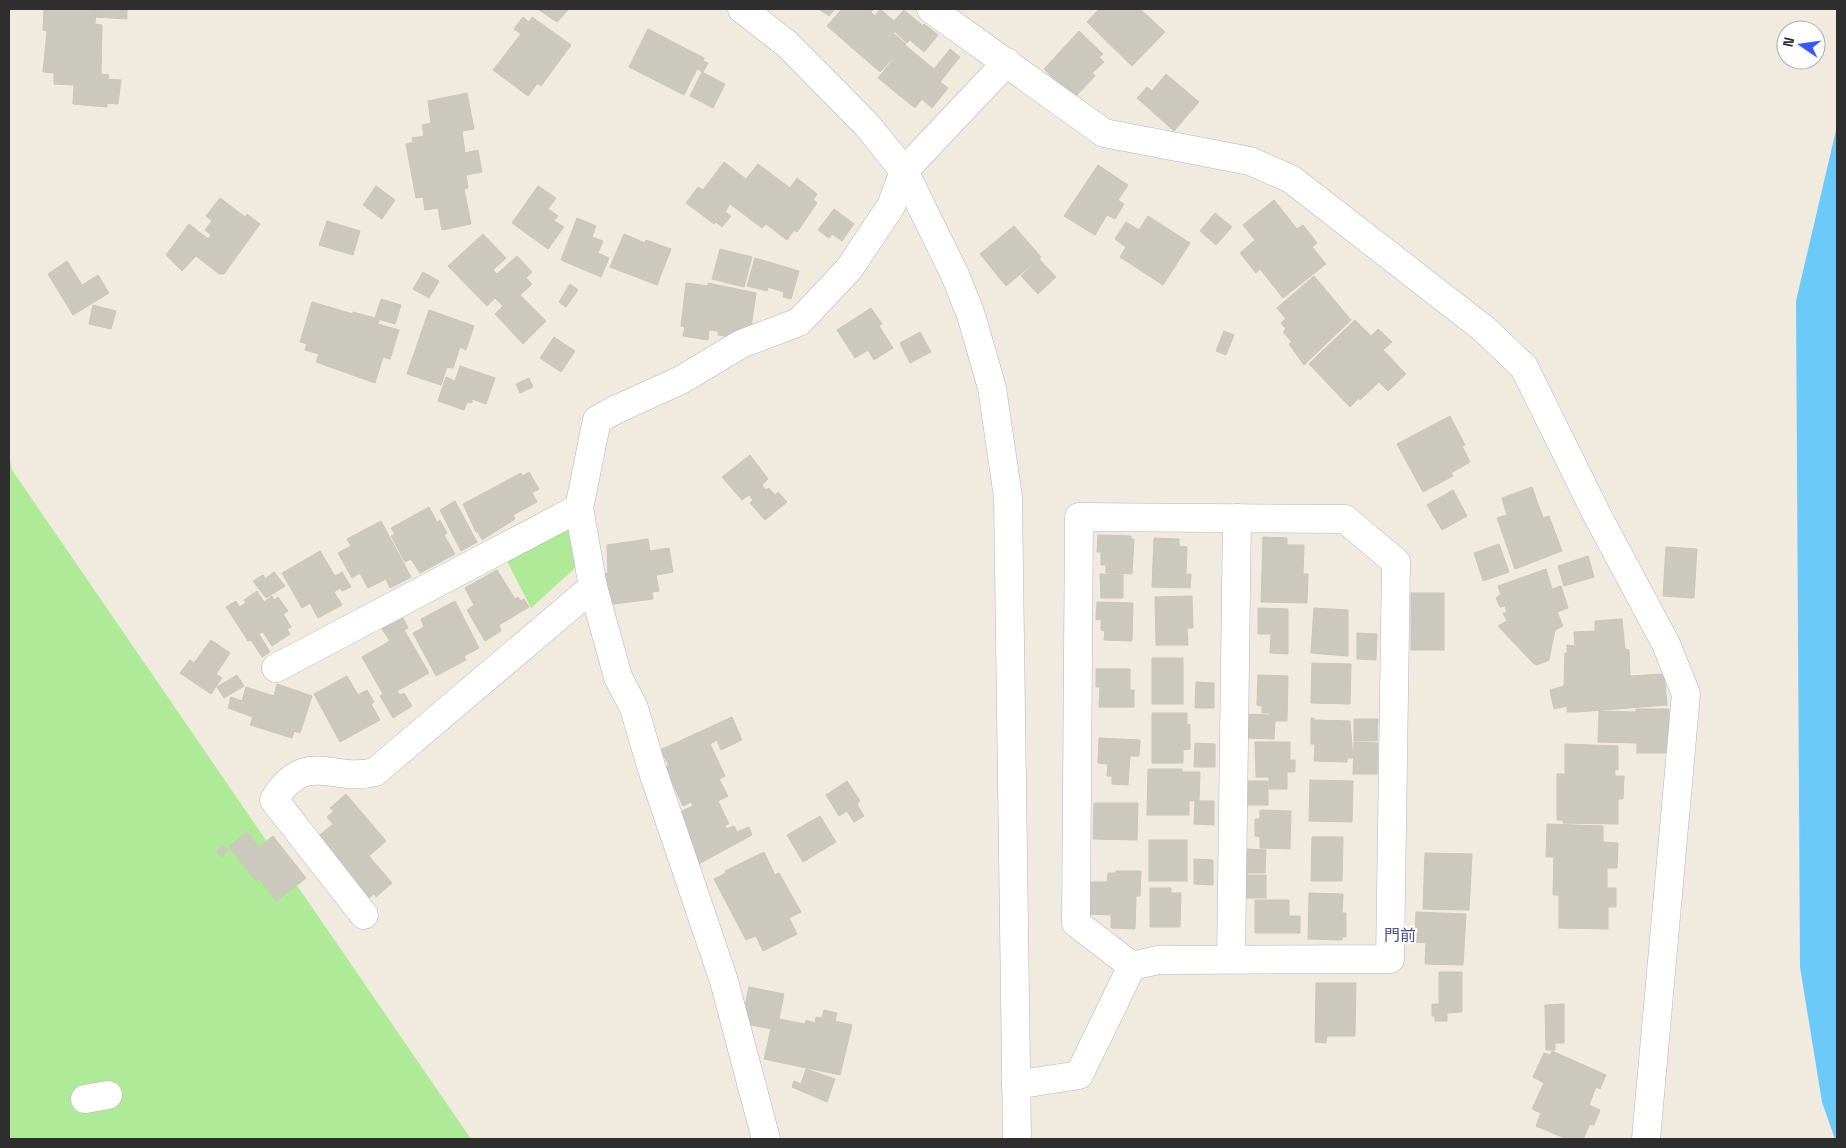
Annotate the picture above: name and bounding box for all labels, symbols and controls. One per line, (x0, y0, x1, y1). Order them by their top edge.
north arrow (1776, 20, 1826, 70)
text: N (1779, 35, 1798, 49)
district label: 門前 (1384, 925, 1416, 946)

